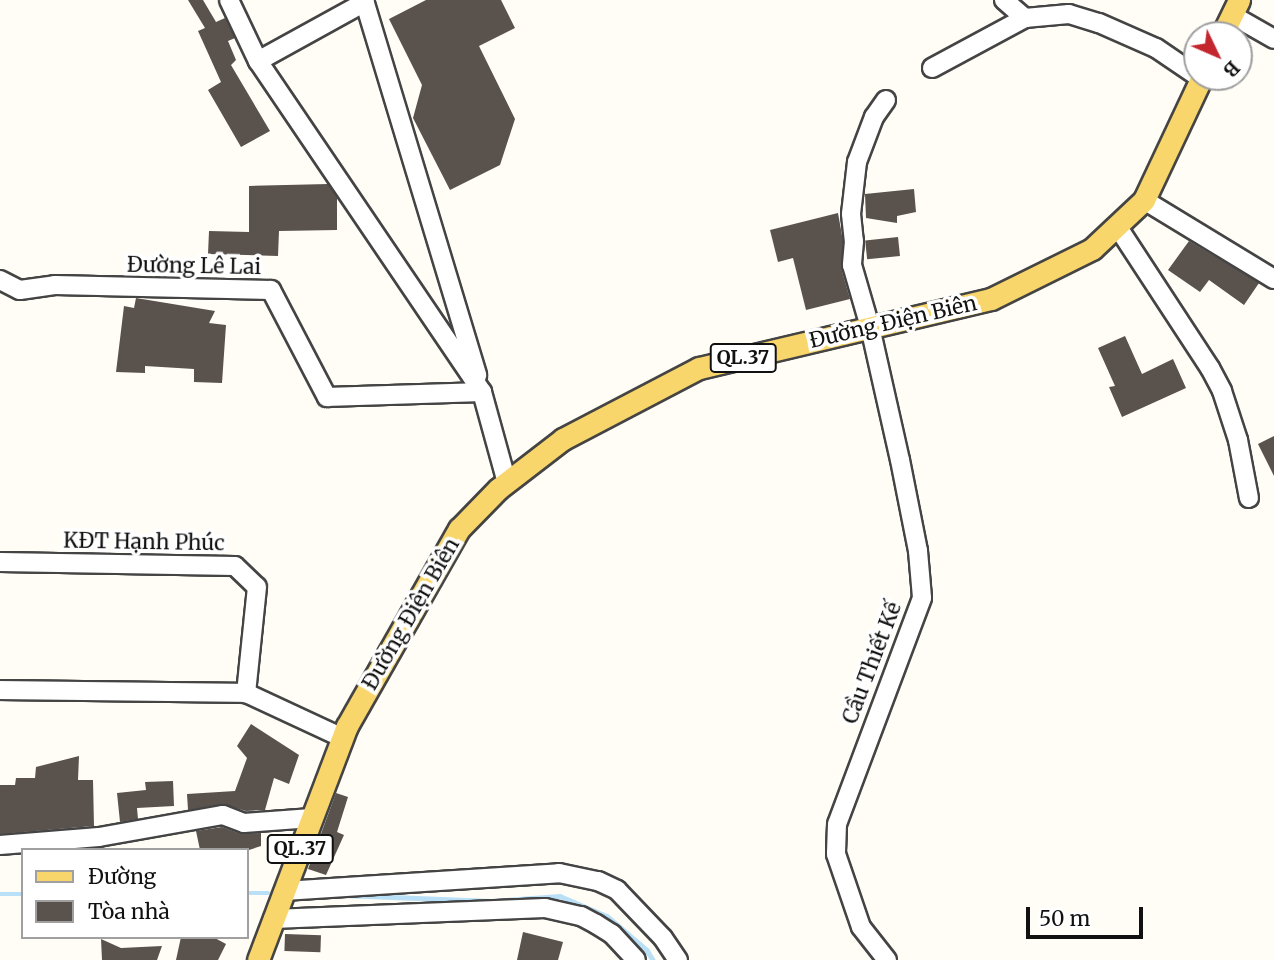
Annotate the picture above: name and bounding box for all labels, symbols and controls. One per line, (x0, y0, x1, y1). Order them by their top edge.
north arrow (1183, 21, 1253, 91)
text: B (1218, 56, 1245, 82)
street label: Đường Lê Lai (127, 252, 261, 280)
street label: Đường Điện Biên (807, 290, 979, 354)
road number: QL.37 (708, 342, 778, 374)
street label: KĐT Hạnh Phúc (63, 528, 225, 556)
street label: Đường Điện Biên (357, 534, 465, 694)
street label: Cầu Thiết Kế (837, 599, 907, 727)
road number: QL.37 (265, 834, 335, 864)
legend (21, 848, 248, 939)
text: Đường (88, 863, 156, 890)
scale bar (1029, 894, 1146, 938)
text: Tòa nhà (88, 898, 170, 925)
text: 50 m (1039, 905, 1090, 932)

